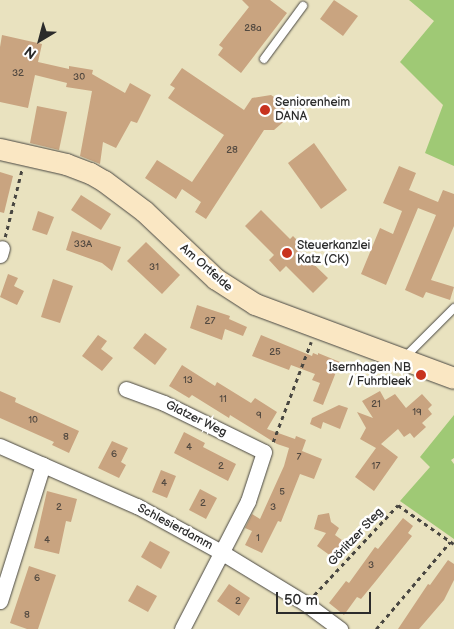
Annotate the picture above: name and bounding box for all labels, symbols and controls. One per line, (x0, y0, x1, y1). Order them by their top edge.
north arrow (15, 15, 65, 65)
house number: 28a (244, 23, 262, 35)
text: N (21, 42, 40, 62)
house number: 32 (12, 68, 24, 80)
house number: 30 (73, 72, 85, 84)
place label: Seniorenheim DANA (275, 96, 350, 124)
marker: Seniorenheim DANA (259, 104, 271, 116)
house number: 28 (226, 145, 238, 157)
house number: 33A (74, 239, 92, 251)
place label: Steuerkanzlei Katz (CK) (297, 239, 370, 267)
street label: Am Ortfelde (177, 241, 235, 295)
marker: Steuerkanzlei Katz (CK) (281, 247, 293, 259)
house number: 31 (149, 262, 159, 274)
house number: 27 (205, 316, 215, 328)
house number: 25 (269, 347, 281, 359)
place label: Isernhagen NB / Fuhrbleek (328, 361, 411, 389)
marker: Isernhagen NB / Fuhrbleek (415, 369, 427, 381)
house number: 13 (183, 375, 193, 387)
house number: 11 (219, 394, 227, 406)
street label: Glatzer Weg (163, 398, 229, 440)
house number: 21 (371, 399, 381, 411)
house number: 19 (412, 407, 422, 419)
house number: 9 (256, 410, 262, 422)
house number: 10 (28, 415, 38, 427)
house number: 8 (63, 432, 69, 444)
house number: 4 (186, 442, 192, 454)
house number: 6 (111, 449, 117, 461)
house number: 7 (297, 452, 301, 464)
house number: 2 (218, 461, 224, 473)
house number: 17 (372, 461, 380, 473)
house number: 4 (161, 478, 167, 490)
house number: 5 (279, 487, 285, 499)
house number: 2 (200, 498, 206, 510)
street label: Schlesierdamm (135, 501, 215, 553)
house number: 2 (56, 502, 62, 514)
house number: 3 (270, 502, 276, 514)
street label: Görlitzer Steg (325, 505, 387, 569)
house number: 1 (256, 533, 260, 545)
house number: 4 (44, 535, 50, 547)
house number: 3 (368, 560, 374, 572)
house number: 6 (34, 573, 40, 585)
scale bar (279, 582, 374, 614)
text: 50 m (284, 591, 318, 610)
house number: 2 (235, 596, 241, 608)
house number: 8 (24, 610, 30, 622)

